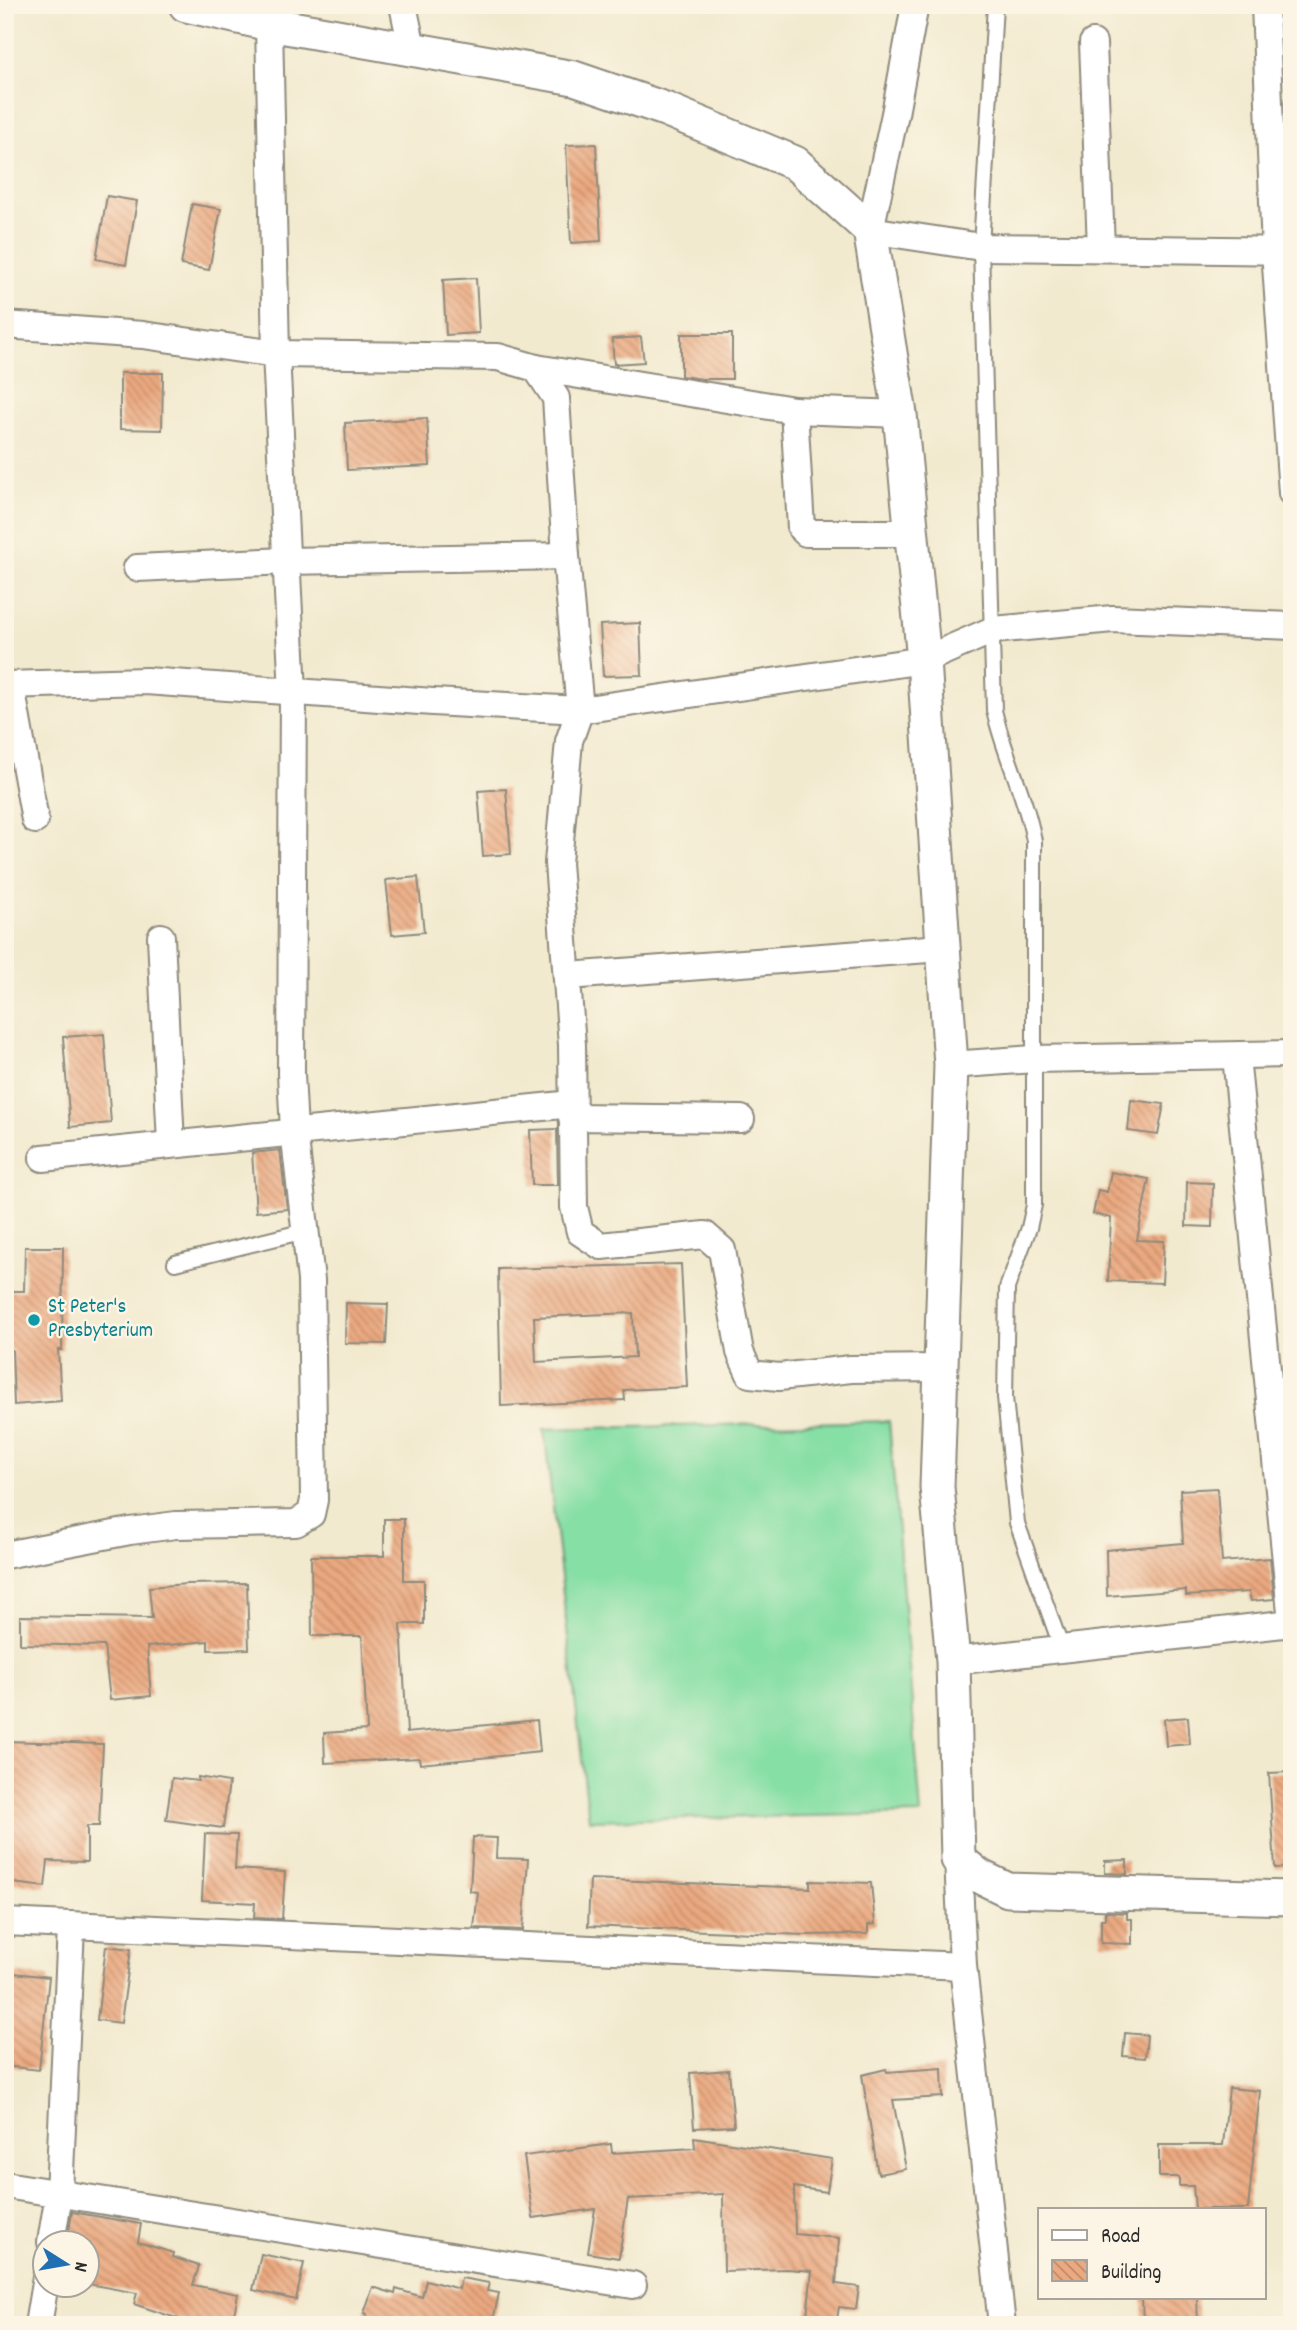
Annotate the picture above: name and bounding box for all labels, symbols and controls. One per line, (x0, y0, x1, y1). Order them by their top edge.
place label: St Peter's Presbyterium (48, 1293, 153, 1347)
marker: St Peter's Presbyterium (26, 1312, 42, 1328)
legend (1038, 2208, 1266, 2298)
text: Road (1101, 2223, 1140, 2253)
north arrow (32, 2228, 102, 2298)
text: N (65, 2259, 93, 2274)
text: Building (1101, 2259, 1161, 2289)

